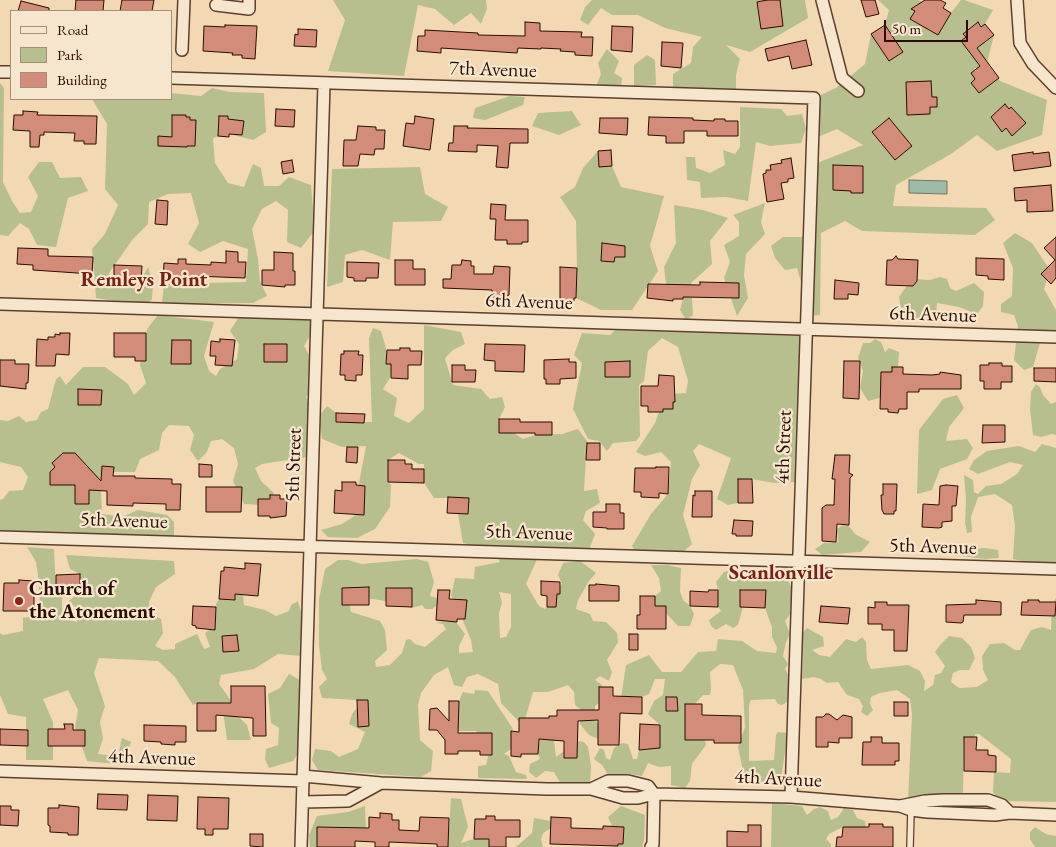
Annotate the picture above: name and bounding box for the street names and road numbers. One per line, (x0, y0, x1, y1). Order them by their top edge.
street label: 7th Avenue (449, 56, 537, 84)
street label: 6th Avenue (485, 288, 573, 316)
street label: 6th Avenue (889, 301, 977, 329)
street label: 4th Street (771, 410, 797, 484)
street label: 5th Street (281, 428, 307, 502)
street label: 5th Avenue (80, 507, 168, 535)
street label: 5th Avenue (485, 519, 573, 547)
street label: 5th Avenue (889, 533, 977, 561)
street label: 4th Avenue (108, 744, 196, 772)
street label: 4th Avenue (734, 765, 822, 793)

